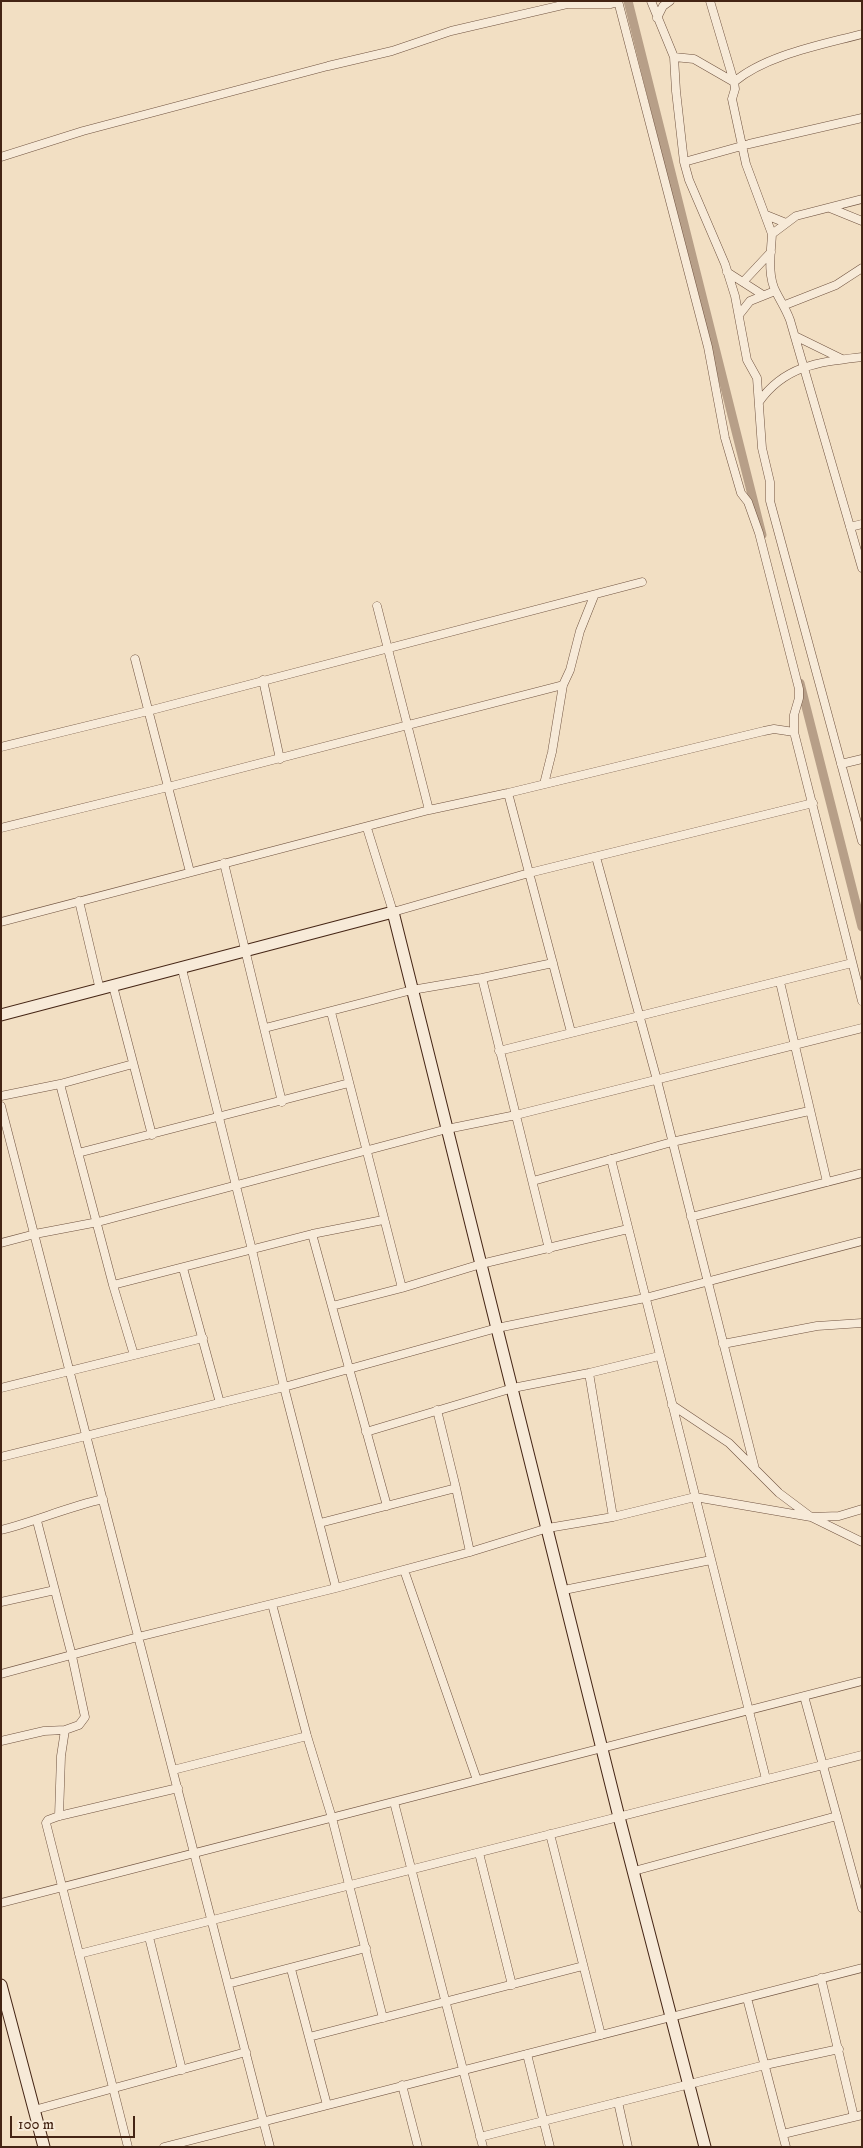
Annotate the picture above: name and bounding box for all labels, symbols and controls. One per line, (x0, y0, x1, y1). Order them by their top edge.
scale bar (12, 2106, 138, 2138)
text: 100 m (18, 2115, 54, 2134)

